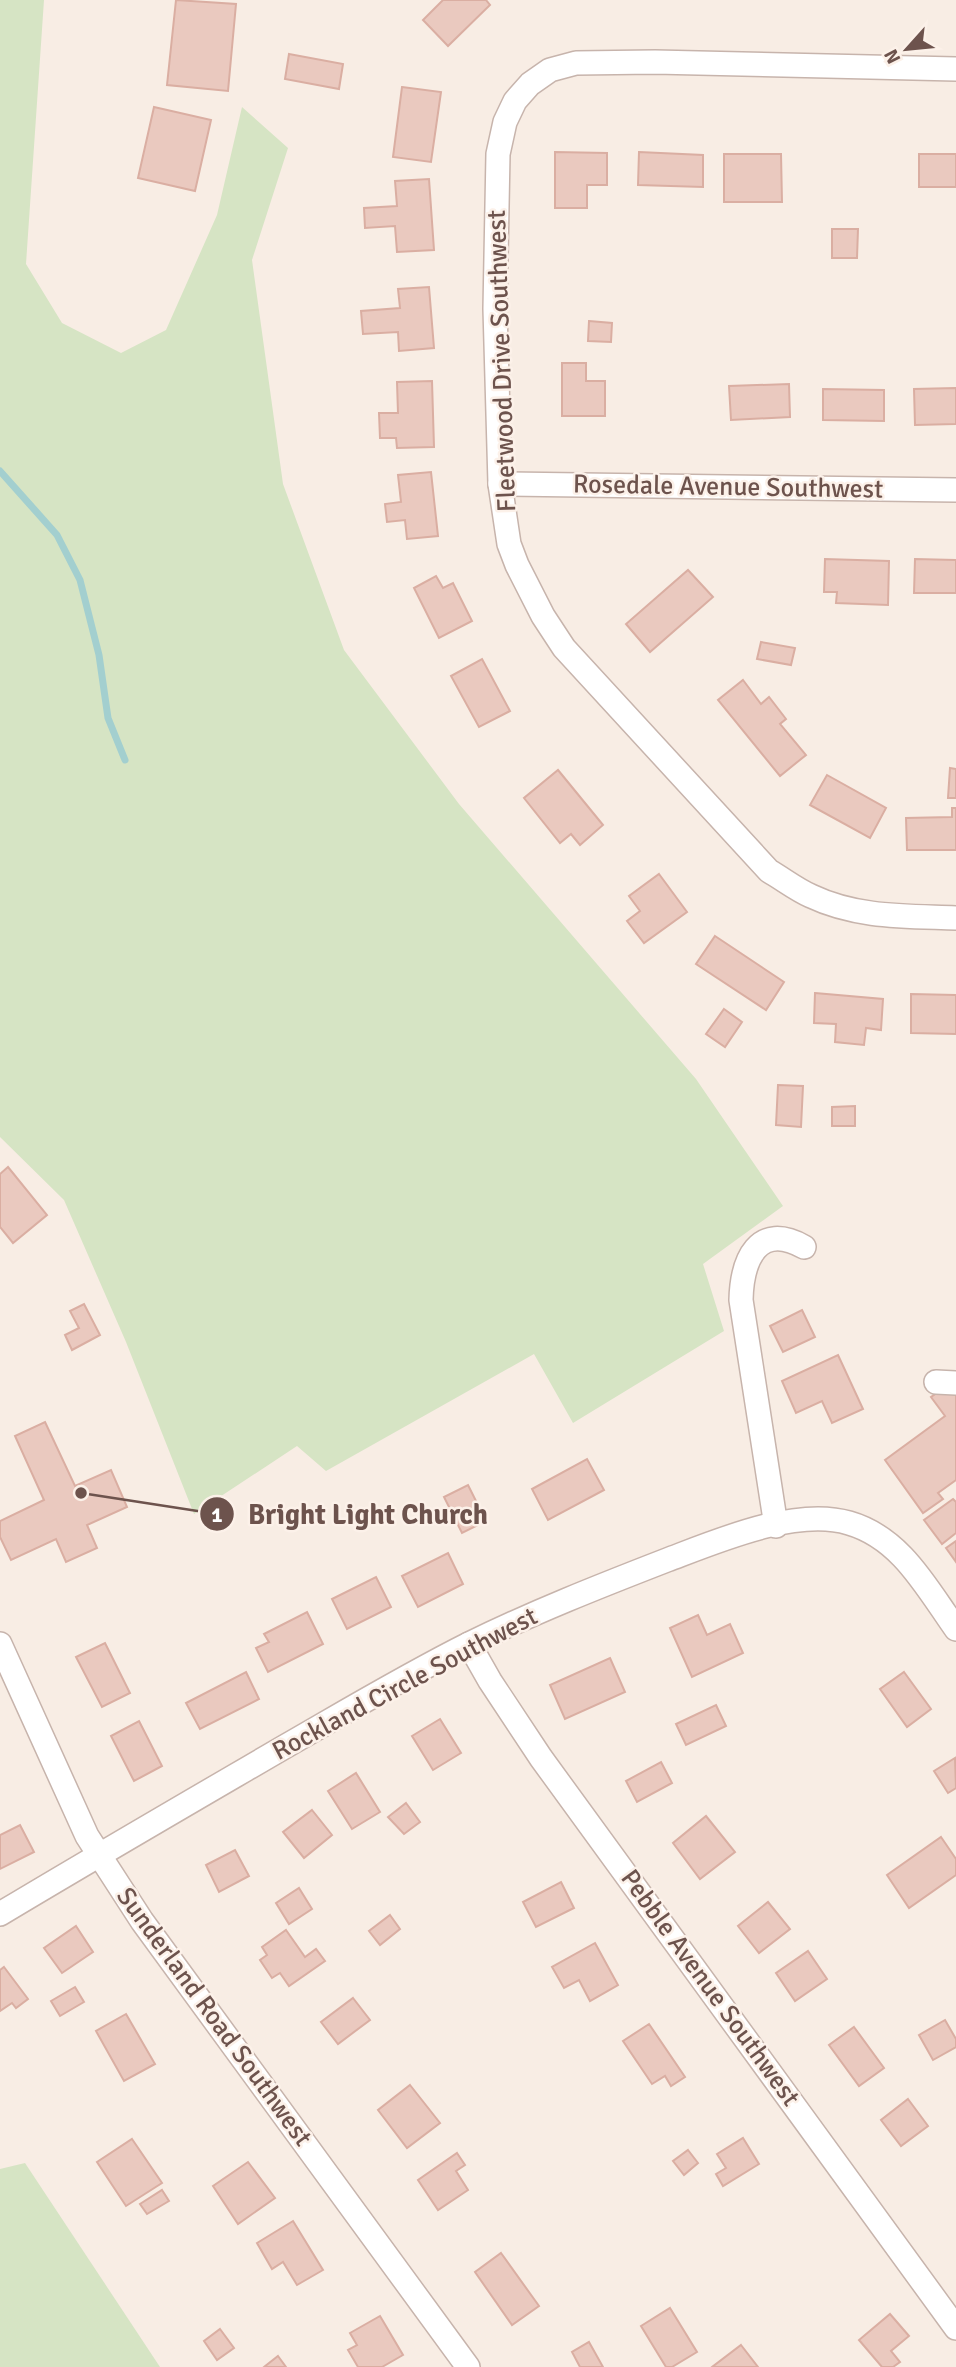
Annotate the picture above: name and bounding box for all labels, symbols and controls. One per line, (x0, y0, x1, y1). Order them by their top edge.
north arrow (872, 14, 942, 84)
text: N (879, 45, 906, 68)
street label: Fleetwood Drive Southwest (481, 209, 523, 513)
street label: Rosedale Avenue Southwest (573, 468, 883, 506)
callout: Bright Light Church (199, 1490, 502, 1539)
text: Bright Light Church (248, 1498, 488, 1532)
text: 1 (211, 1502, 223, 1528)
street label: Rockland Circle Southwest (267, 1601, 543, 1767)
street label: Pebble Avenue Southwest (613, 1863, 807, 2113)
street label: Sunderland Road Southwest (109, 1881, 319, 2153)

